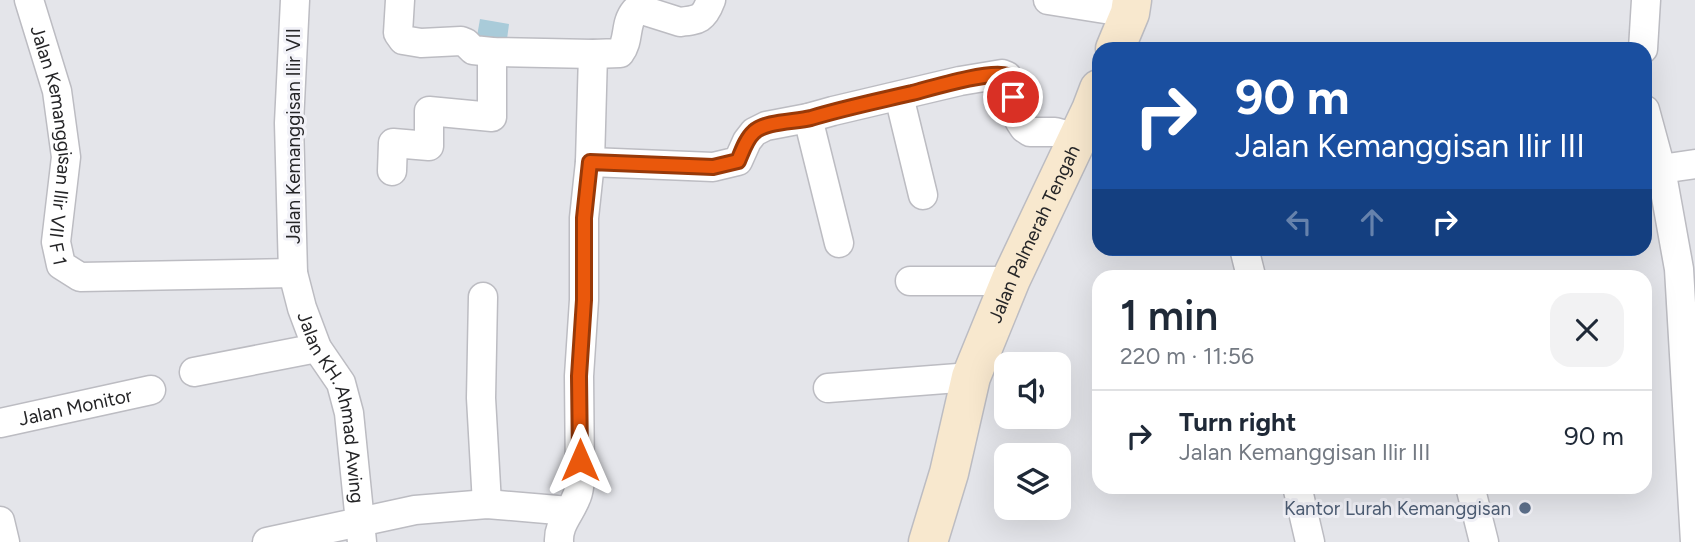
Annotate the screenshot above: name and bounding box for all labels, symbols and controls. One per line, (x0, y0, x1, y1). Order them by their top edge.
street label: Jalan Kemanggisan Ilir VII F 1 (26, 23, 77, 267)
street label: Jalan Kemanggisan Ilir VII (282, 28, 305, 244)
pin (983, 67, 1043, 127)
text: 90 m (1235, 67, 1350, 126)
icon: right (1120, 70, 1211, 161)
icon: arrive (994, 78, 1032, 116)
text: Jalan Kemanggisan Ilir III (1235, 127, 1585, 165)
street label: Jalan Palmerah Tengah (983, 141, 1085, 326)
icon: left (1280, 203, 1318, 241)
icon: ahead (1353, 203, 1391, 241)
icon: right (1426, 203, 1464, 241)
text: 1 min (1120, 290, 1218, 341)
button: close (1550, 293, 1624, 367)
street label: Jalan KH. Ahmad Awing (292, 308, 369, 504)
text: 220 m · 11:56 (1120, 342, 1254, 370)
map controls (994, 352, 1071, 520)
button: sound (994, 352, 1071, 429)
street label: Jalan Monitor (16, 383, 135, 431)
text: Turn right (1179, 406, 1296, 438)
icon: right (1120, 417, 1158, 455)
text: 90 m (1564, 420, 1624, 452)
position arrow (543, 423, 617, 497)
text: Jalan Kemanggisan Ilir III (1179, 438, 1431, 466)
button: layers (994, 443, 1071, 520)
place label: Kantor Lurah Kemanggisan (1284, 497, 1511, 520)
marker: Kantor Lurah Kemanggisan (1517, 500, 1533, 516)

